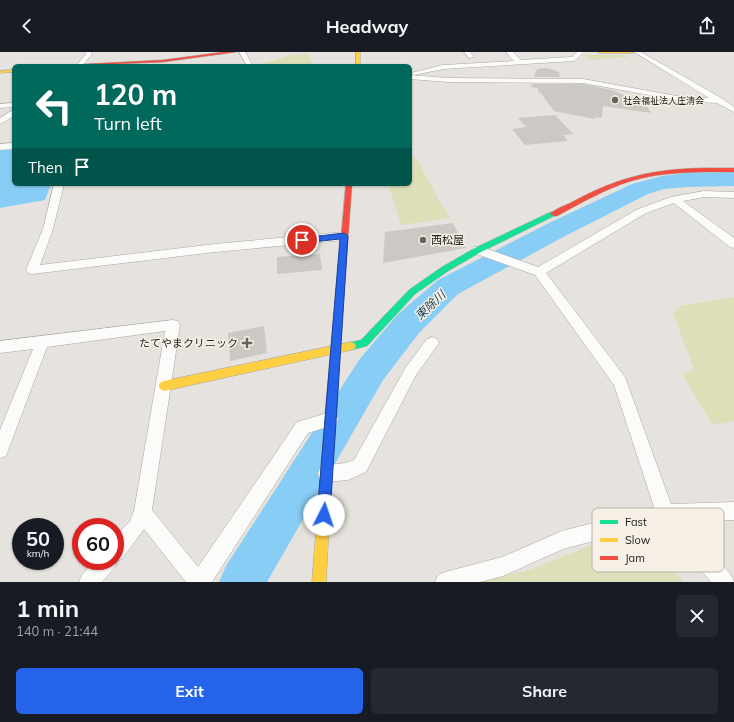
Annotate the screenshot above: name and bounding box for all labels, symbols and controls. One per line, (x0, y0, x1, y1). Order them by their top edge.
icon: back (16, 15, 38, 37)
text: Headway (326, 15, 408, 38)
icon: share (696, 15, 718, 37)
text: 120 m (94, 77, 177, 112)
icon: left (28, 80, 80, 132)
marker: 社会福祉法人庄清会 (610, 95, 620, 105)
place label: 社会福祉法人庄清会 (623, 95, 704, 106)
text: Turn left (94, 112, 162, 135)
icon: arrive (71, 156, 93, 178)
text: Then (28, 158, 63, 177)
pin (285, 223, 319, 257)
icon: arrive (291, 229, 313, 251)
place label: 西松屋 (431, 233, 464, 247)
marker: 西松屋 (418, 235, 428, 245)
water label: 東除川 (412, 286, 450, 323)
place label: たてやまクリニック (139, 336, 238, 350)
marker: たてやまクリニック (241, 337, 253, 349)
position arrow (303, 494, 345, 536)
legend (592, 508, 724, 572)
text: Fast (625, 515, 647, 529)
speed limit sign: 60 (72, 518, 124, 570)
text: 50 (26, 526, 50, 551)
text: Slow (625, 533, 651, 547)
text: km/h (27, 547, 49, 560)
text: Jam (625, 551, 645, 565)
text: 1 min (16, 593, 79, 623)
button: close (676, 595, 718, 637)
text: 140 m · 21:44 (16, 623, 98, 639)
button: Exit (16, 668, 363, 714)
button: Share (371, 668, 718, 714)

